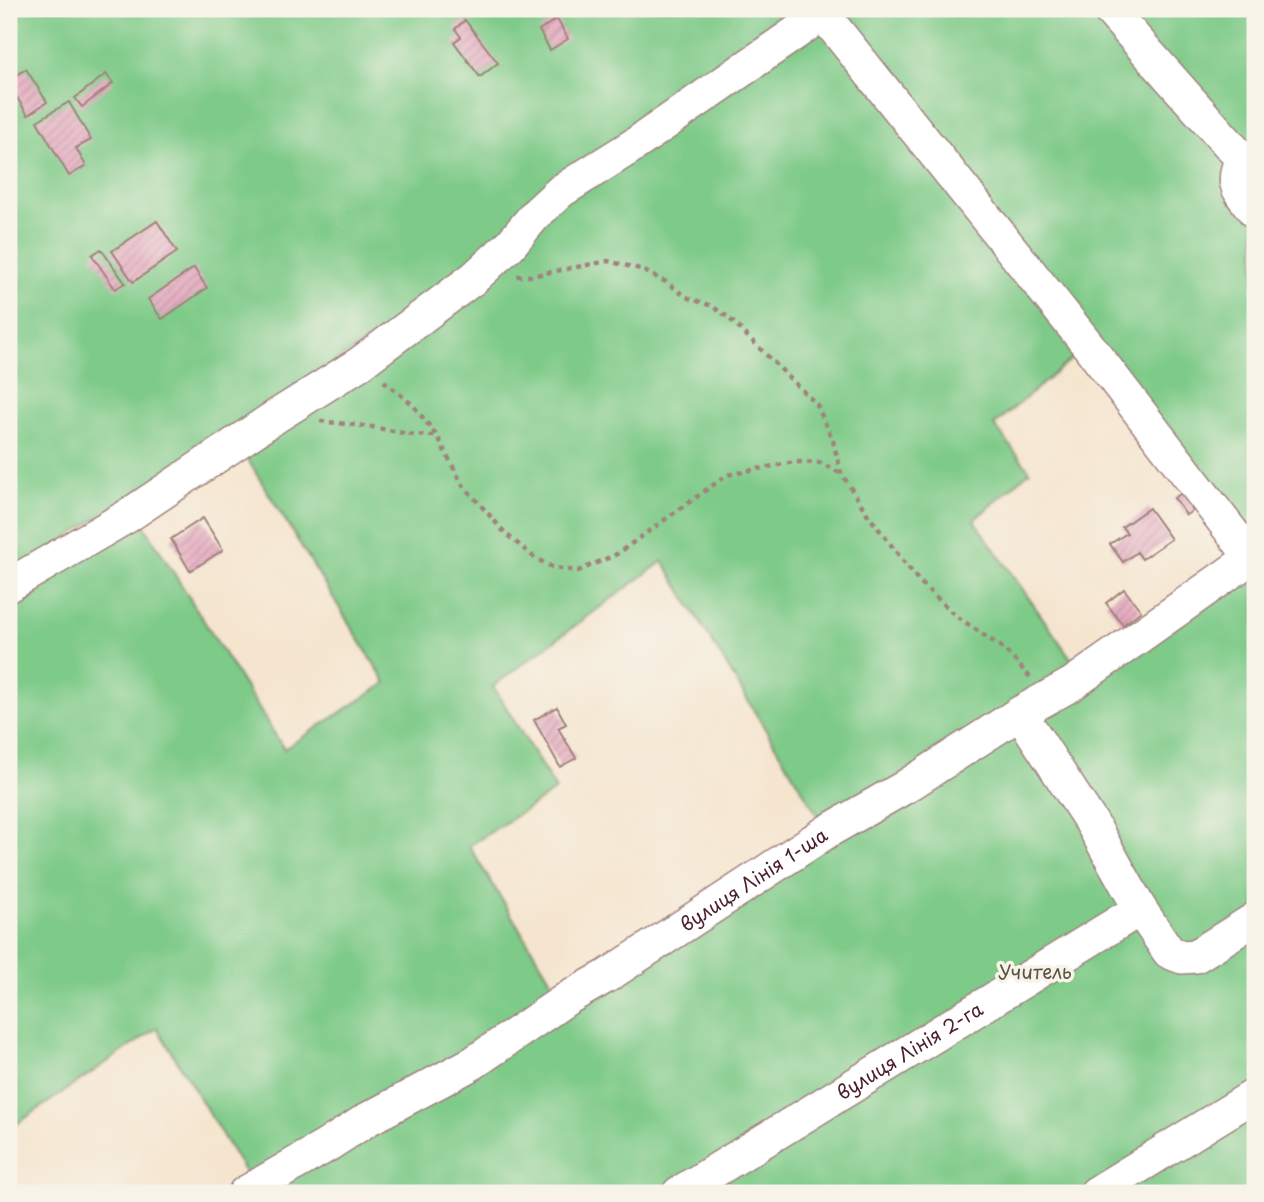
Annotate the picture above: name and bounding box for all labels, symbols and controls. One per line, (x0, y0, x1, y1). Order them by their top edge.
street label: вулиця Лінія 1-ша (674, 820, 833, 938)
park label: Учитель (998, 957, 1072, 985)
street label: вулиця Лінія 2-га (831, 994, 988, 1106)

